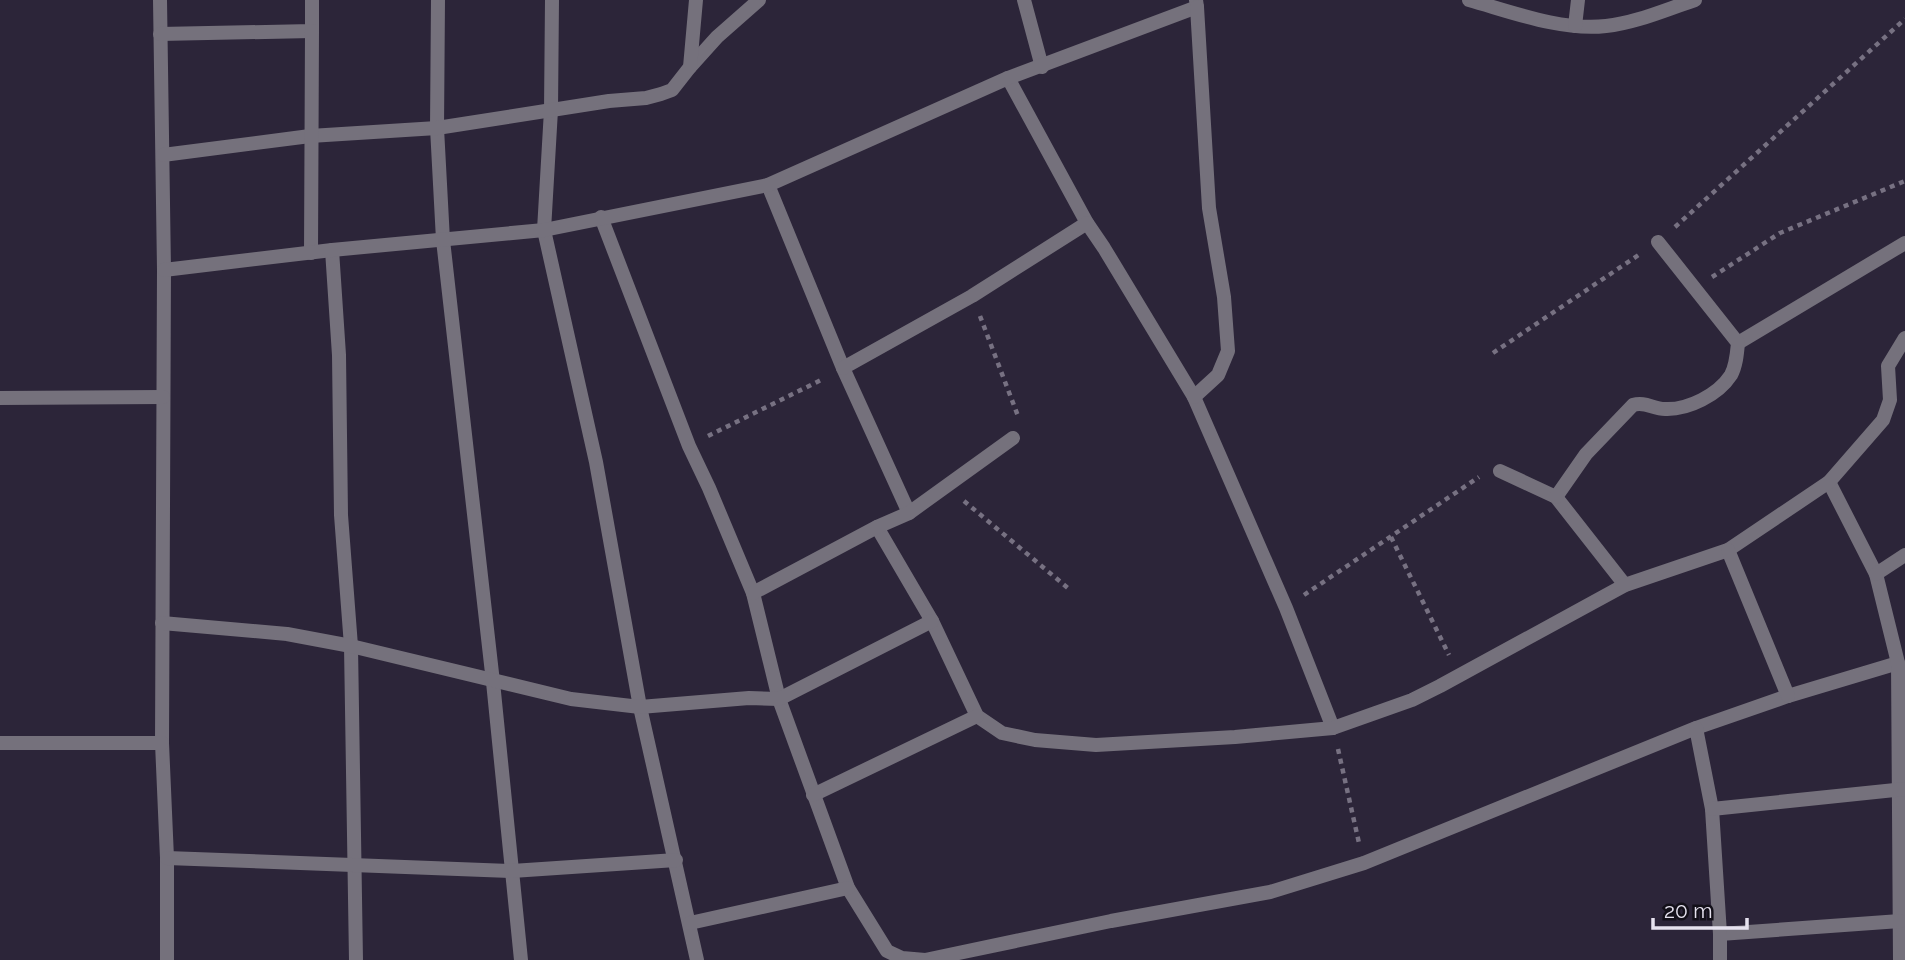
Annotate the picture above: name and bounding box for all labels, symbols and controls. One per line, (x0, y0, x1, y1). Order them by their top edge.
scale bar (1653, 886, 1748, 930)
text: 20 m (1664, 898, 1712, 923)

